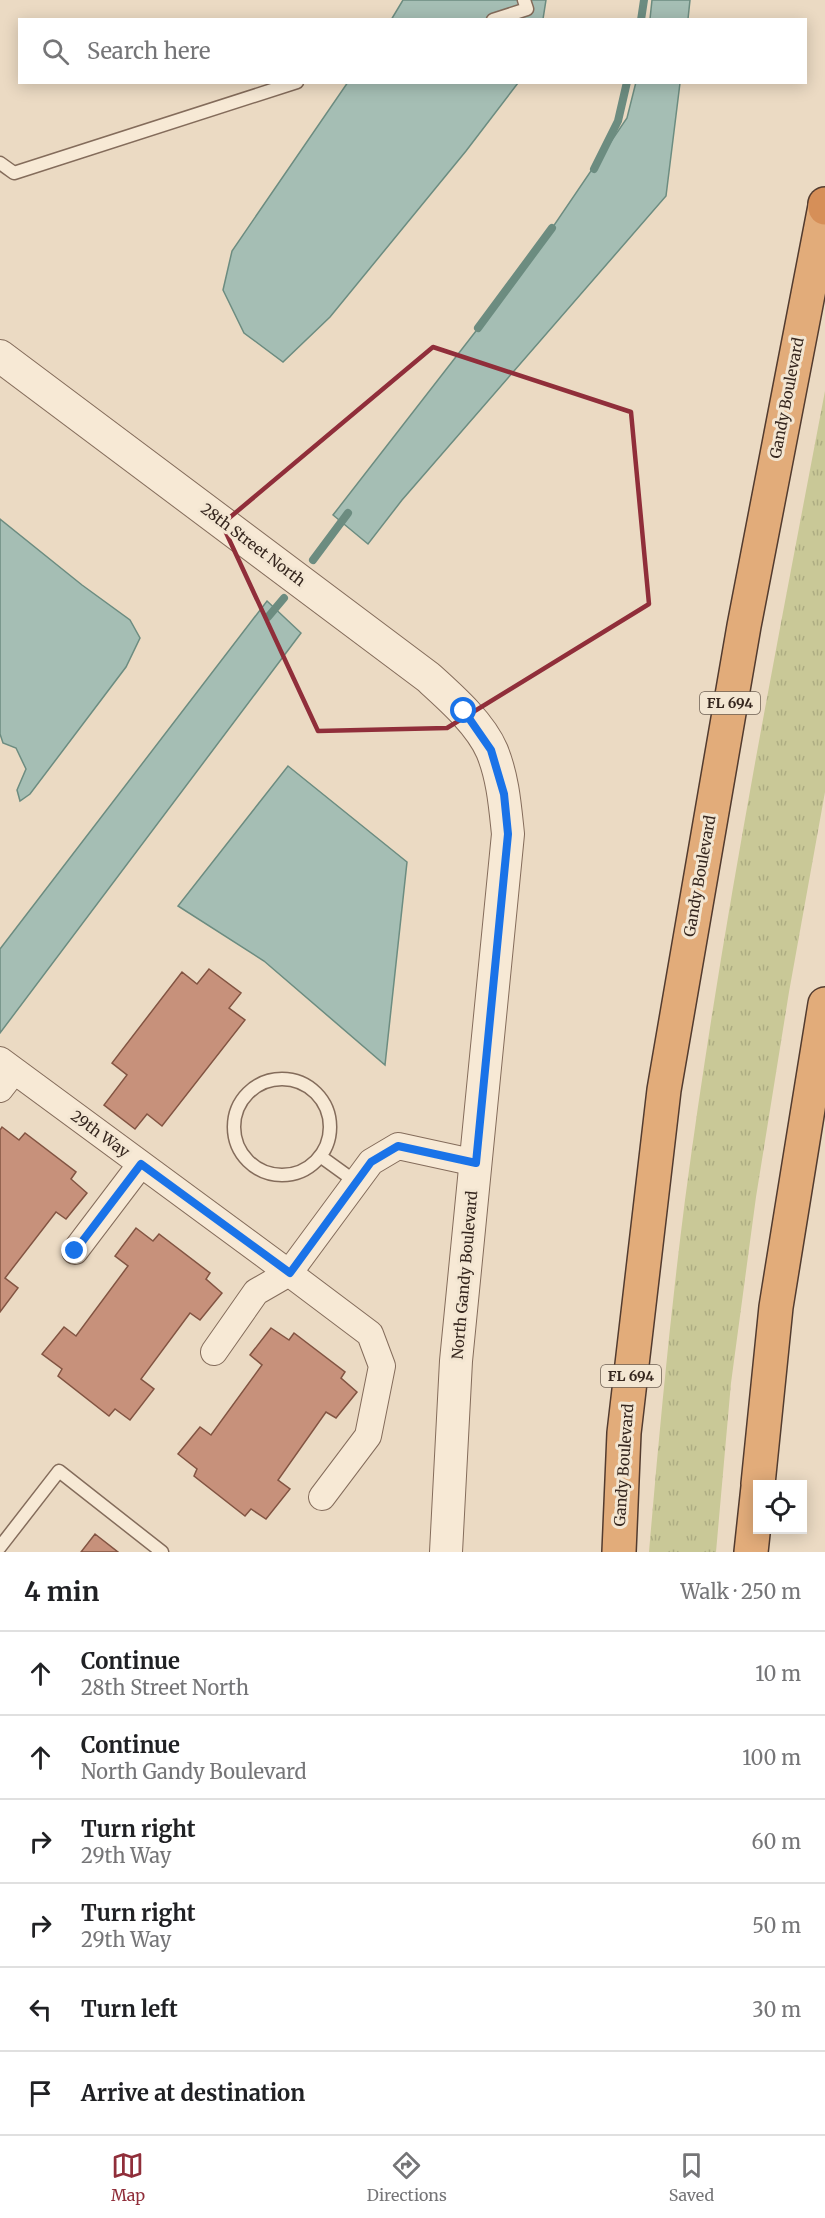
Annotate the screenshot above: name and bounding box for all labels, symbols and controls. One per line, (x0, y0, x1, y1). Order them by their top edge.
search box (18, 18, 807, 84)
icon: search (39, 35, 72, 68)
text: Search here (87, 37, 210, 65)
street label: Gandy Boulevard (765, 336, 808, 460)
street label: 28th Street North (197, 499, 309, 590)
road number: FL 694 (700, 692, 760, 714)
route start (450, 697, 476, 723)
street label: Gandy Boulevard (679, 814, 720, 938)
street label: 29th Way (67, 1106, 133, 1161)
street label: North Gandy Boulevard (448, 1190, 481, 1360)
route end (61, 1237, 87, 1263)
road number: FL 694 (601, 1365, 661, 1387)
street label: Gandy Boulevard (610, 1403, 637, 1527)
map controls (753, 1480, 807, 1534)
button: locate (753, 1480, 807, 1534)
text: 4 min (24, 1575, 99, 1608)
text: Walk · 250 m (680, 1579, 801, 1604)
text: Continue (81, 1647, 180, 1675)
icon: ahead (24, 1657, 57, 1690)
text: 10 m (755, 1661, 801, 1686)
text: 28th Street North (81, 1675, 249, 1700)
text: Continue (81, 1731, 180, 1759)
icon: ahead (24, 1741, 57, 1774)
text: 100 m (742, 1745, 801, 1770)
text: North Gandy Boulevard (81, 1759, 307, 1784)
text: Turn right (81, 1815, 195, 1843)
icon: right (24, 1825, 57, 1858)
text: 60 m (751, 1829, 801, 1854)
text: 29th Way (81, 1843, 171, 1868)
text: Turn right (81, 1899, 195, 1927)
icon: right (24, 1909, 57, 1942)
text: 50 m (752, 1913, 801, 1938)
text: 29th Way (81, 1927, 171, 1952)
icon: left (24, 1993, 57, 2026)
text: Turn left (81, 1995, 178, 2023)
text: 30 m (752, 1997, 801, 2022)
icon: arrive (24, 2077, 57, 2110)
text: Arrive at destination (81, 2079, 305, 2107)
tab: Map (111, 2149, 145, 2205)
tab: Directions (367, 2149, 447, 2205)
tab: Saved (669, 2149, 714, 2205)

